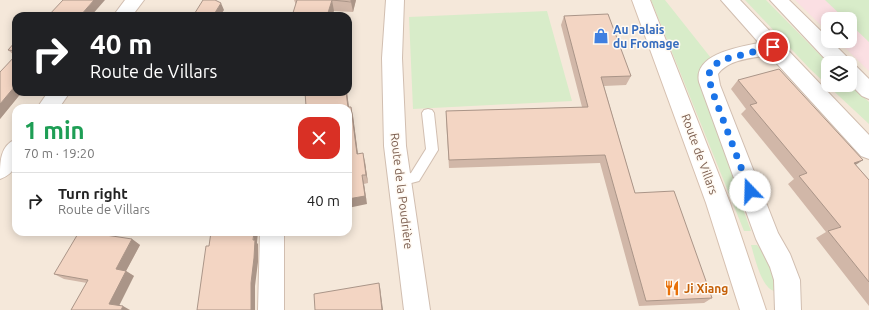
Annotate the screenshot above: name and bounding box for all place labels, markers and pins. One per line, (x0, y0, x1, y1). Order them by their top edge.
place label: Au Palais du Fromage (613, 23, 680, 50)
shop icon: Au Palais du Fromage (592, 27, 610, 45)
pin (756, 30, 790, 64)
restaurant icon: Ji Xiang (663, 279, 681, 297)
place label: Ji Xiang (684, 282, 728, 295)

